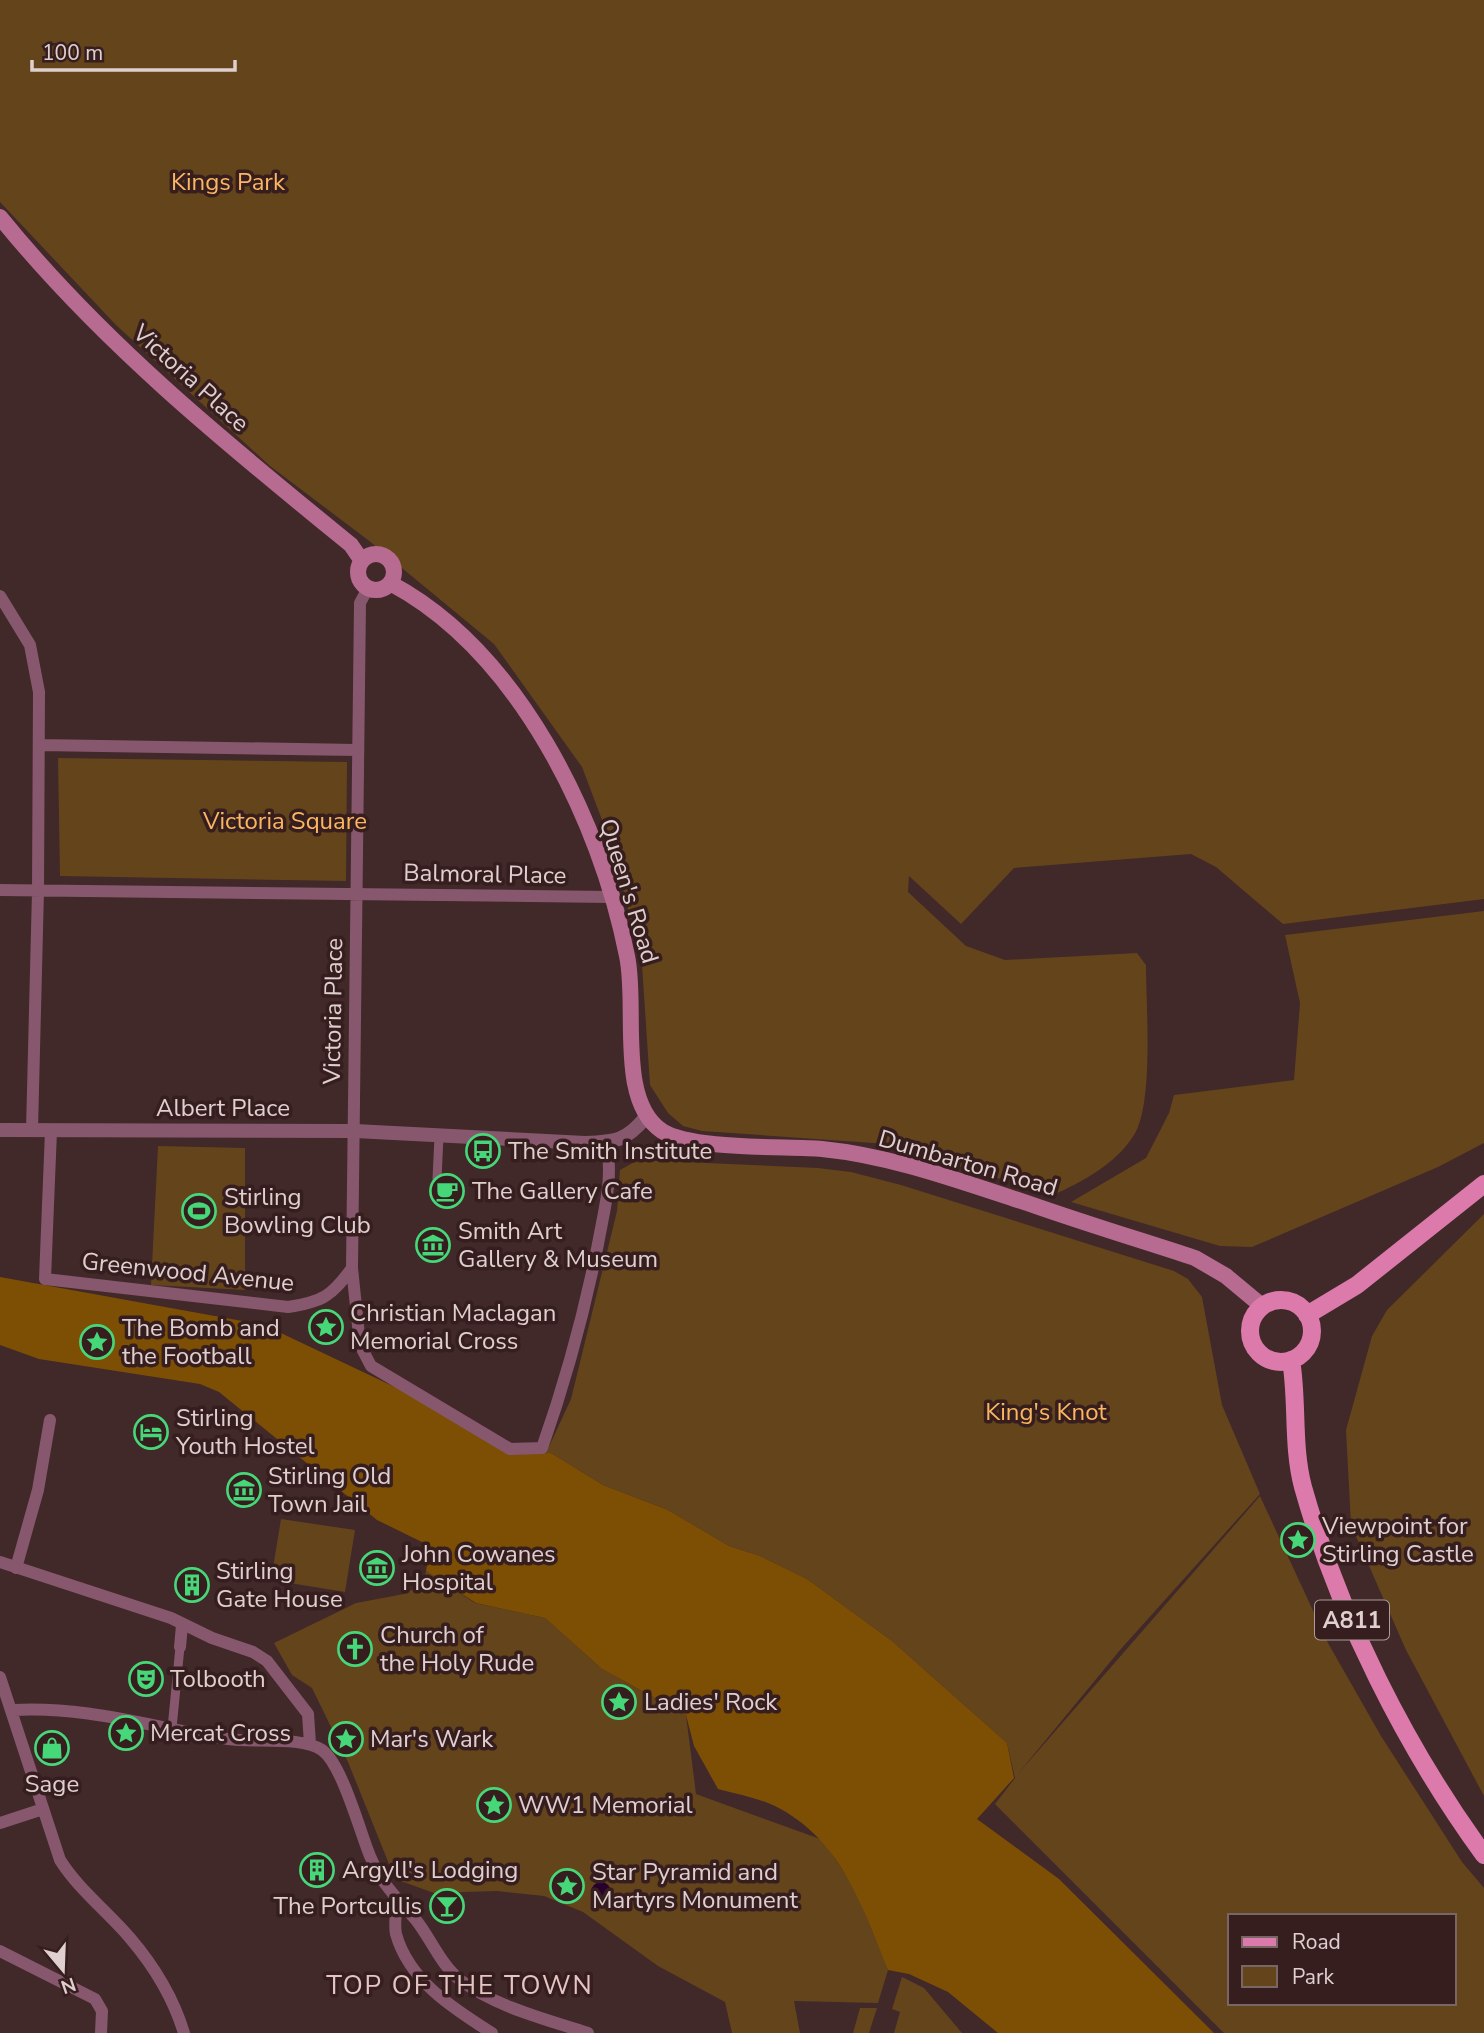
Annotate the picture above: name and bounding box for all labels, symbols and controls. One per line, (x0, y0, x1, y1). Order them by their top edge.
scale bar (32, 28, 234, 72)
text: 100 m (42, 39, 103, 67)
park label: Kings Park (171, 166, 286, 198)
street label: Victoria Place (125, 316, 256, 439)
park label: Victoria Square (202, 805, 367, 837)
street label: Queen's Road (592, 815, 666, 967)
street label: Balmoral Place (403, 857, 567, 891)
street label: Victoria Place (316, 937, 350, 1086)
street label: Albert Place (156, 1092, 290, 1124)
street label: Dumbarton Road (875, 1122, 1061, 1204)
bus stop icon: The Smith Institute (464, 1132, 502, 1170)
place label: The Smith Institute (508, 1135, 712, 1167)
cafe icon: The Gallery Cafe (428, 1172, 466, 1210)
place label: The Gallery Cafe (472, 1175, 653, 1207)
place label: Stirling Bowling Club (224, 1181, 371, 1241)
sports icon: Stirling Bowling Club (180, 1192, 218, 1230)
place label: Smith Art Gallery & Museum (458, 1215, 658, 1275)
museum icon: Smith Art Gallery & Museum (414, 1226, 452, 1264)
street label: Greenwood Avenue (80, 1245, 296, 1299)
place label: Christian Maclagan Memorial Cross (350, 1297, 556, 1357)
place icon: Christian Maclagan Memorial Cross (307, 1308, 345, 1346)
place label: The Bomb and the Football (122, 1312, 280, 1372)
place icon: The Bomb and the Football (78, 1323, 116, 1361)
park label: King's Knot (985, 1396, 1107, 1428)
place label: Stirling Youth Hostel (175, 1402, 315, 1462)
hotel icon: Stirling Youth Hostel (132, 1413, 170, 1451)
place label: Stirling Old Town Jail (268, 1460, 391, 1520)
museum icon: Stirling Old Town Jail (225, 1471, 263, 1509)
place label: Viewpoint for Stirling Castle (1321, 1510, 1474, 1570)
place icon: Viewpoint for Stirling Castle (1279, 1521, 1317, 1559)
place label: John Cowanes Hospital (401, 1538, 556, 1598)
museum icon: John Cowanes Hospital (358, 1549, 396, 1587)
place label: Stirling Gate House (216, 1555, 343, 1615)
building icon: Stirling Gate House (173, 1566, 211, 1604)
road number: A811 (1315, 1600, 1389, 1639)
place label: Church of the Holy Rude (380, 1619, 534, 1679)
church icon: Church of the Holy Rude (336, 1630, 374, 1668)
theatre icon: Tolbooth (127, 1660, 165, 1698)
place label: Tolbooth (170, 1663, 266, 1695)
place icon: Ladies' Rock (600, 1683, 638, 1721)
place label: Ladies' Rock (644, 1686, 778, 1718)
place icon: Mercat Cross (107, 1714, 145, 1752)
place label: Mercat Cross (150, 1717, 291, 1749)
place icon: Mar's Wark (327, 1720, 365, 1758)
place label: Mar's Wark (370, 1723, 494, 1755)
shop icon: Sage (33, 1729, 71, 1767)
place label: Sage (25, 1768, 79, 1800)
place icon: WW1 Memorial (475, 1786, 513, 1824)
place label: WW1 Memorial (518, 1789, 693, 1821)
building icon: Argyll's Lodging (298, 1851, 336, 1889)
place label: Argyll's Lodging (342, 1854, 518, 1886)
place label: Star Pyramid and Martyrs Monument (592, 1856, 798, 1916)
place icon: Star Pyramid and Martyrs Monument (548, 1867, 586, 1905)
bar icon: The Portcullis (428, 1887, 466, 1925)
place label: The Portcullis (274, 1890, 422, 1922)
legend (1228, 1914, 1456, 2005)
text: Road (1292, 1928, 1341, 1956)
north arrow (28, 1935, 98, 2005)
text: Park (1292, 1963, 1334, 1991)
district label: TOP OF THE TOWN (326, 1968, 594, 2003)
text: N (57, 1971, 79, 2000)

